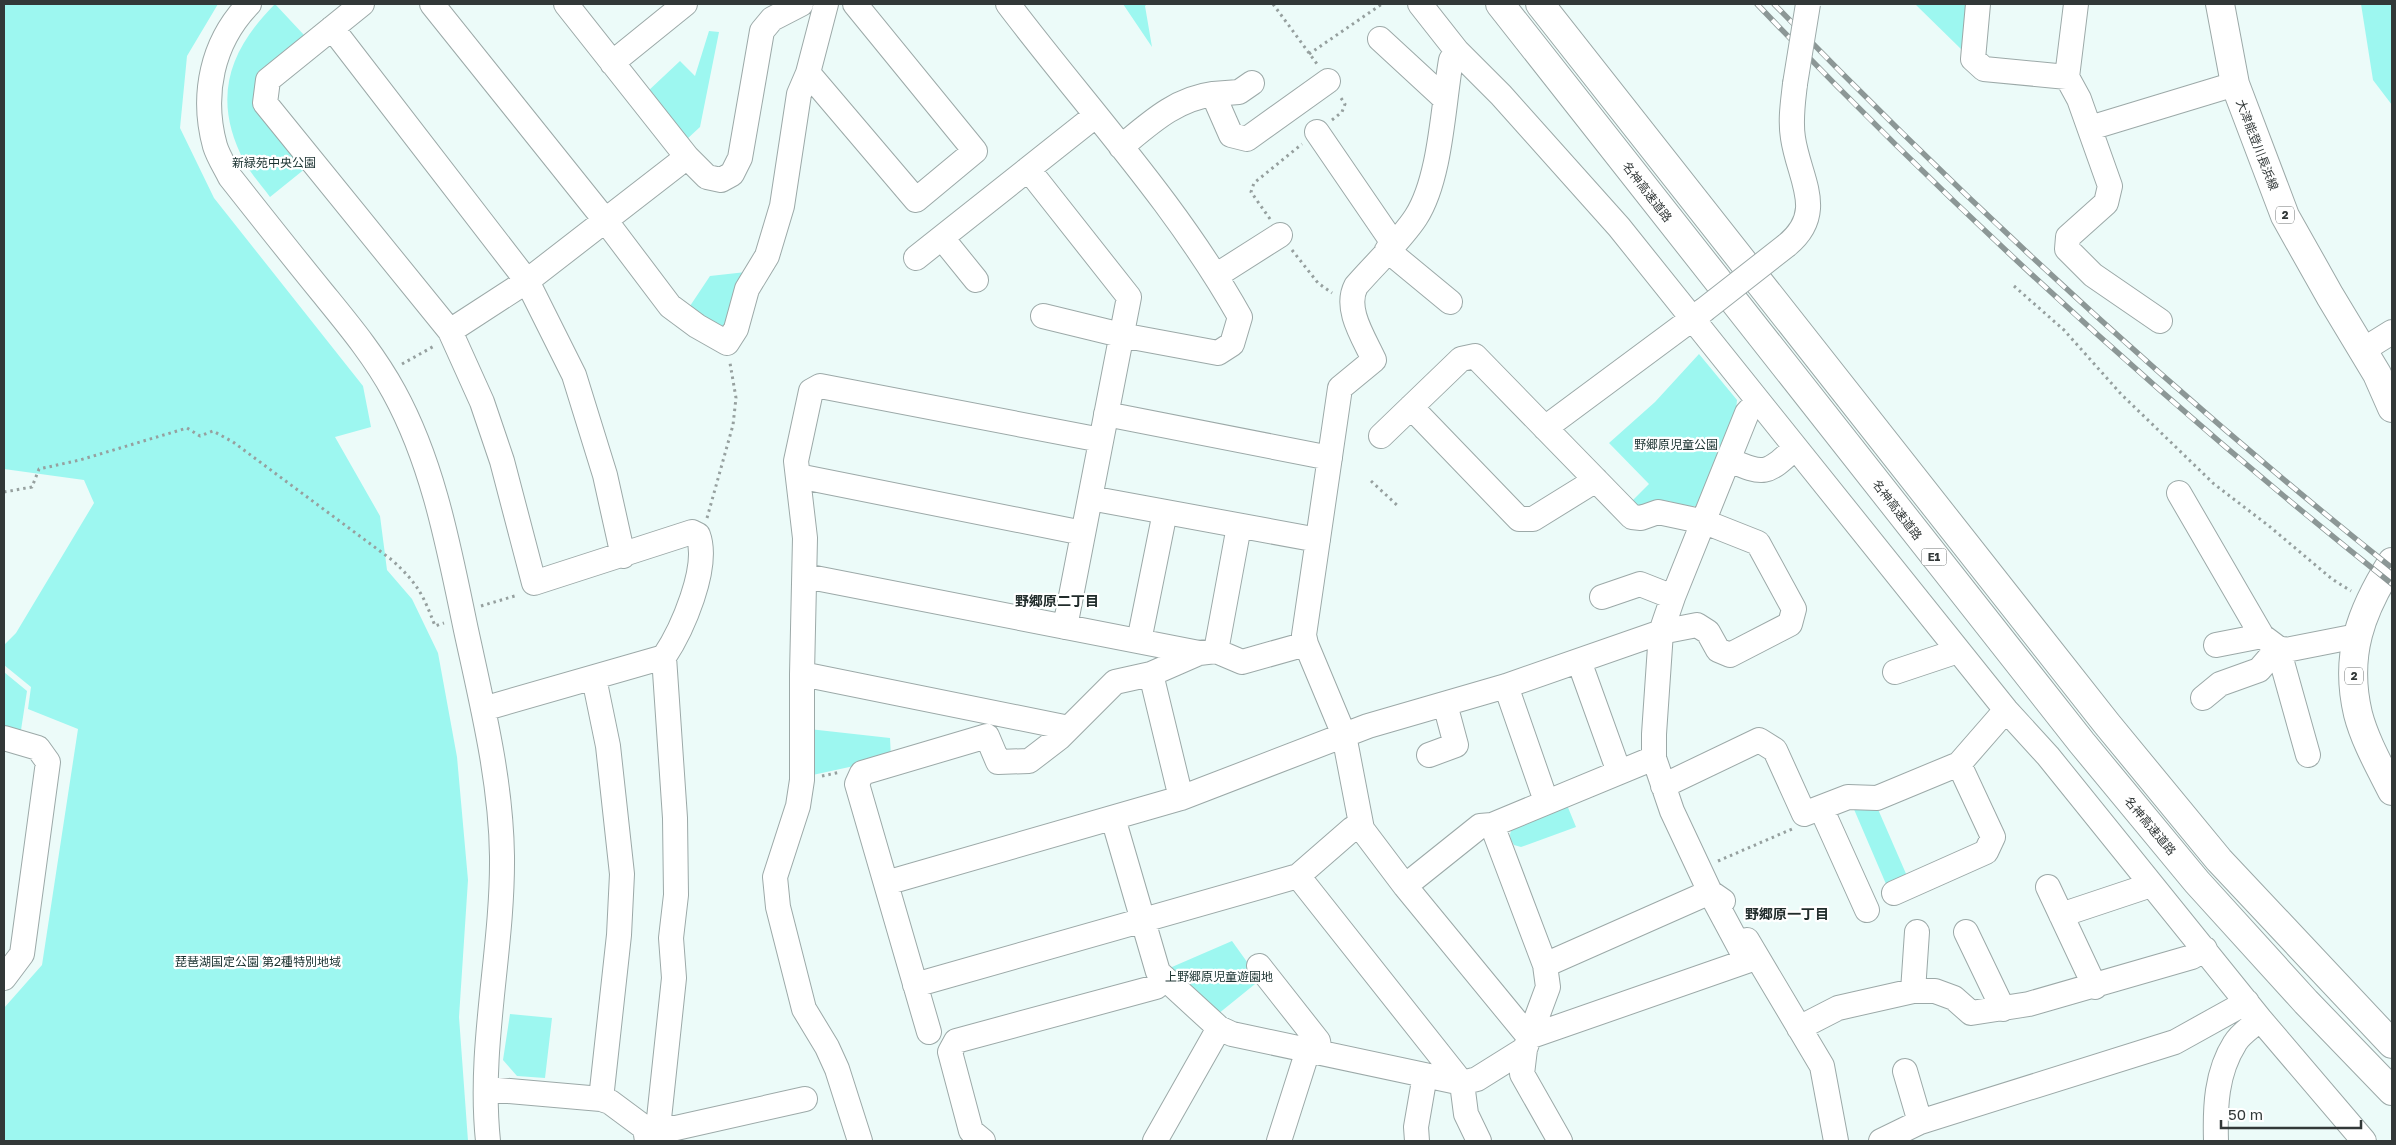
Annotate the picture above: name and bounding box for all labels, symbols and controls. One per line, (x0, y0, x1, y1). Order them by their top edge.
street label: 大津能登川長浜線 (2233, 97, 2282, 192)
park label: 新緑苑中央公園 (232, 155, 316, 170)
street label: 名神高速道路 (1619, 159, 1675, 225)
road number: 2 (2276, 206, 2294, 224)
park label: 野郷原児童公園 (1634, 437, 1718, 452)
street label: 名神高速道路 (1869, 477, 1925, 543)
road number: E1 (1922, 548, 1946, 566)
district label: 野郷原二丁目 (1015, 592, 1099, 609)
road number: 2 (2345, 668, 2363, 684)
street label: 名神高速道路 (2121, 793, 2179, 858)
district label: 野郷原一丁目 (1745, 905, 1829, 922)
park label: 琵琶湖国定公園 第2種特別地域 (175, 954, 341, 969)
park label: 上野郷原児童遊園地 (1165, 969, 1273, 984)
scale bar (2221, 1098, 2361, 1130)
text: 50 m (2228, 1105, 2263, 1123)

